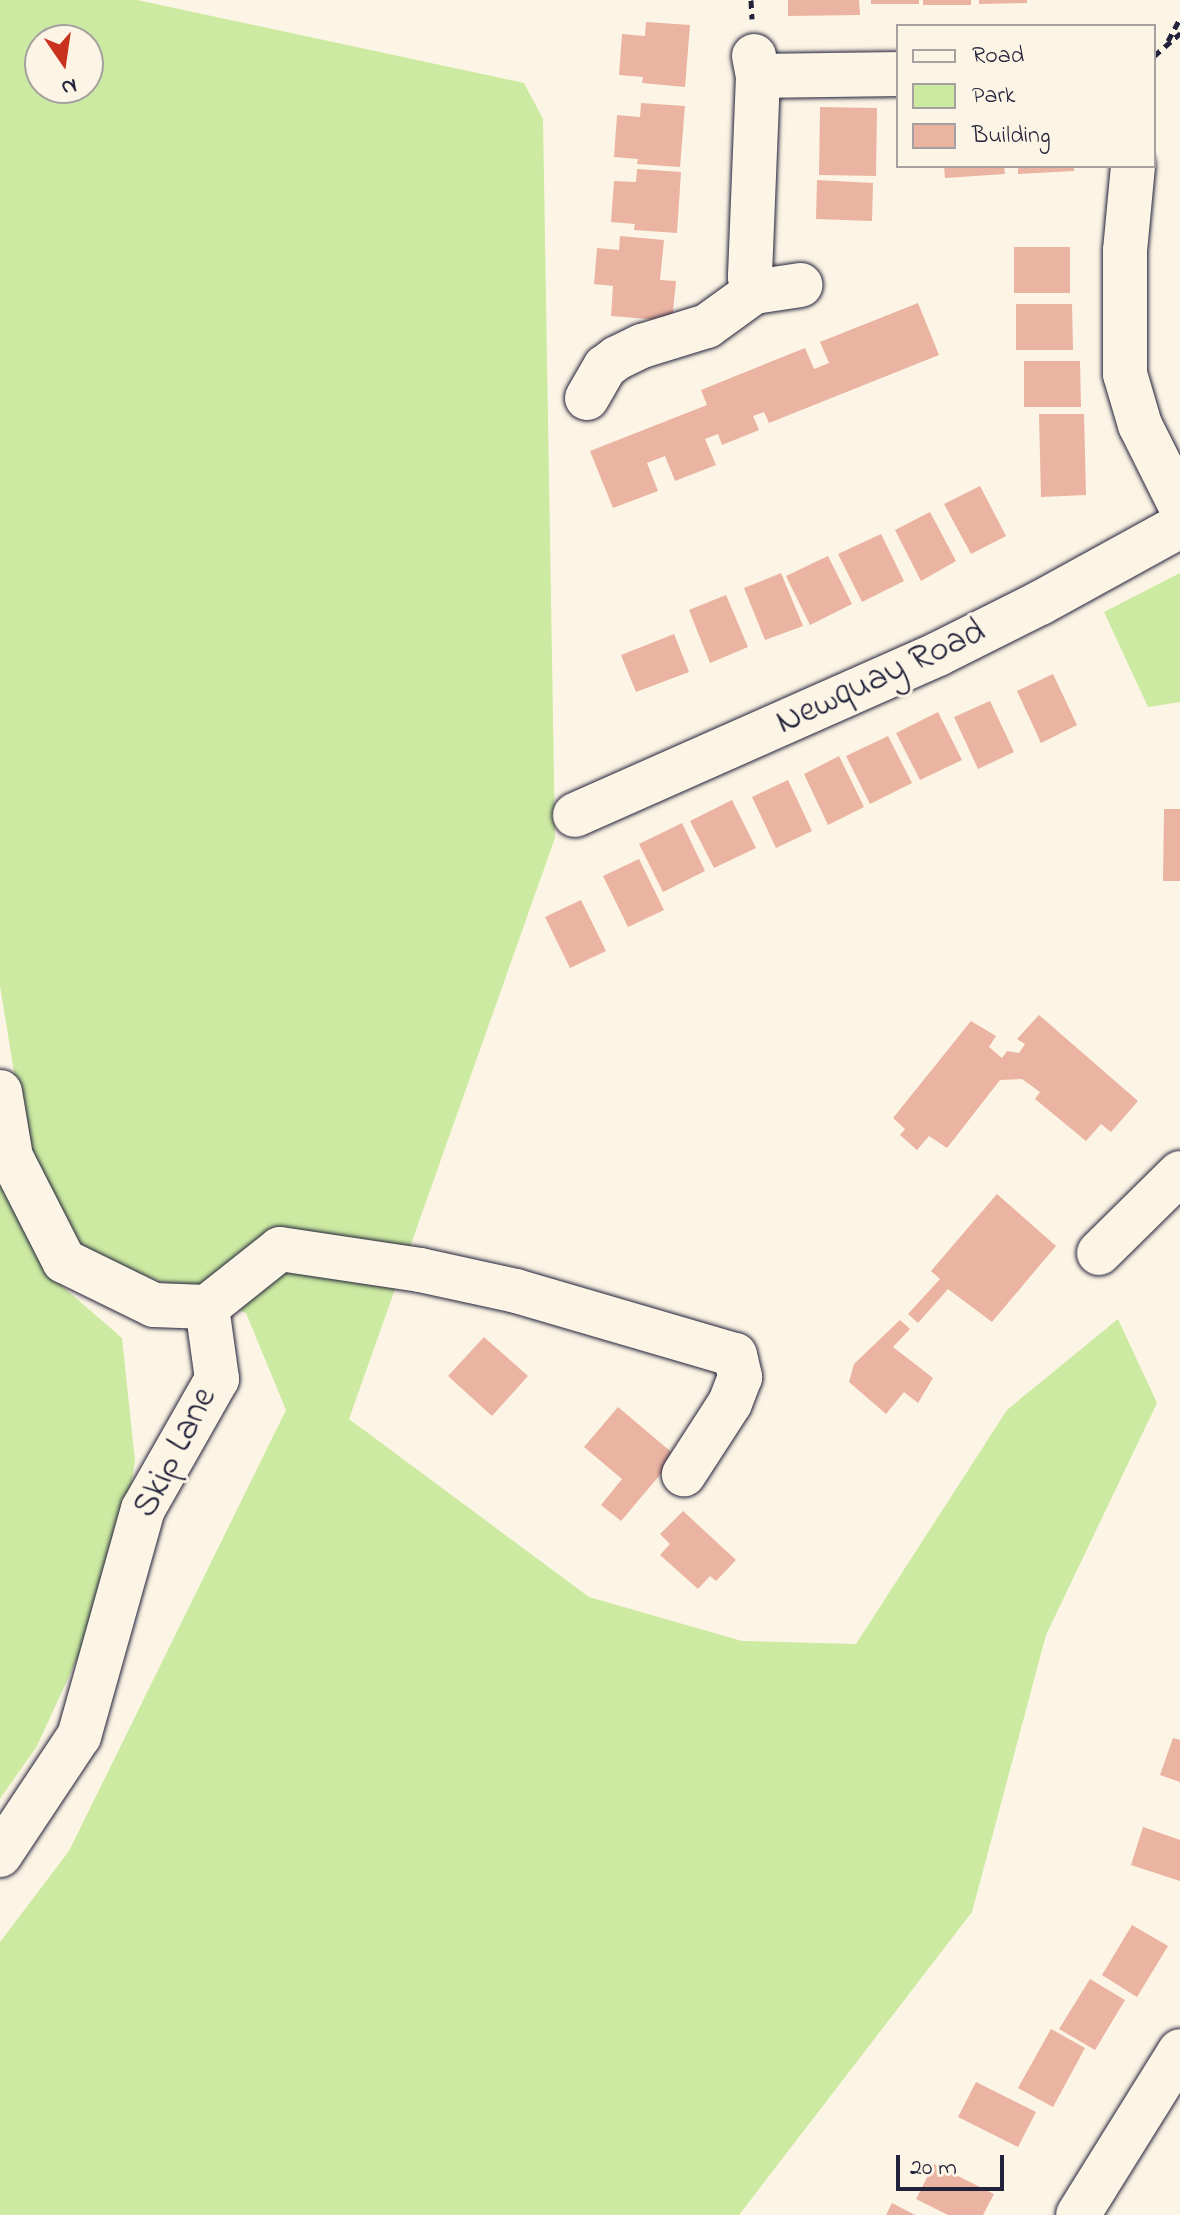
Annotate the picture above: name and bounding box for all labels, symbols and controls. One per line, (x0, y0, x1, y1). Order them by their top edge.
north arrow (24, 24, 104, 104)
legend (896, 24, 1156, 168)
text: Road (972, 39, 1024, 74)
text: N (58, 68, 80, 103)
text: Park (972, 79, 1015, 114)
text: Building (972, 119, 1051, 154)
street label: Newquay Road (770, 611, 992, 745)
street label: Skip Lane (125, 1381, 227, 1525)
scale bar (900, 2139, 1008, 2189)
text: 20 m (910, 2151, 957, 2186)

